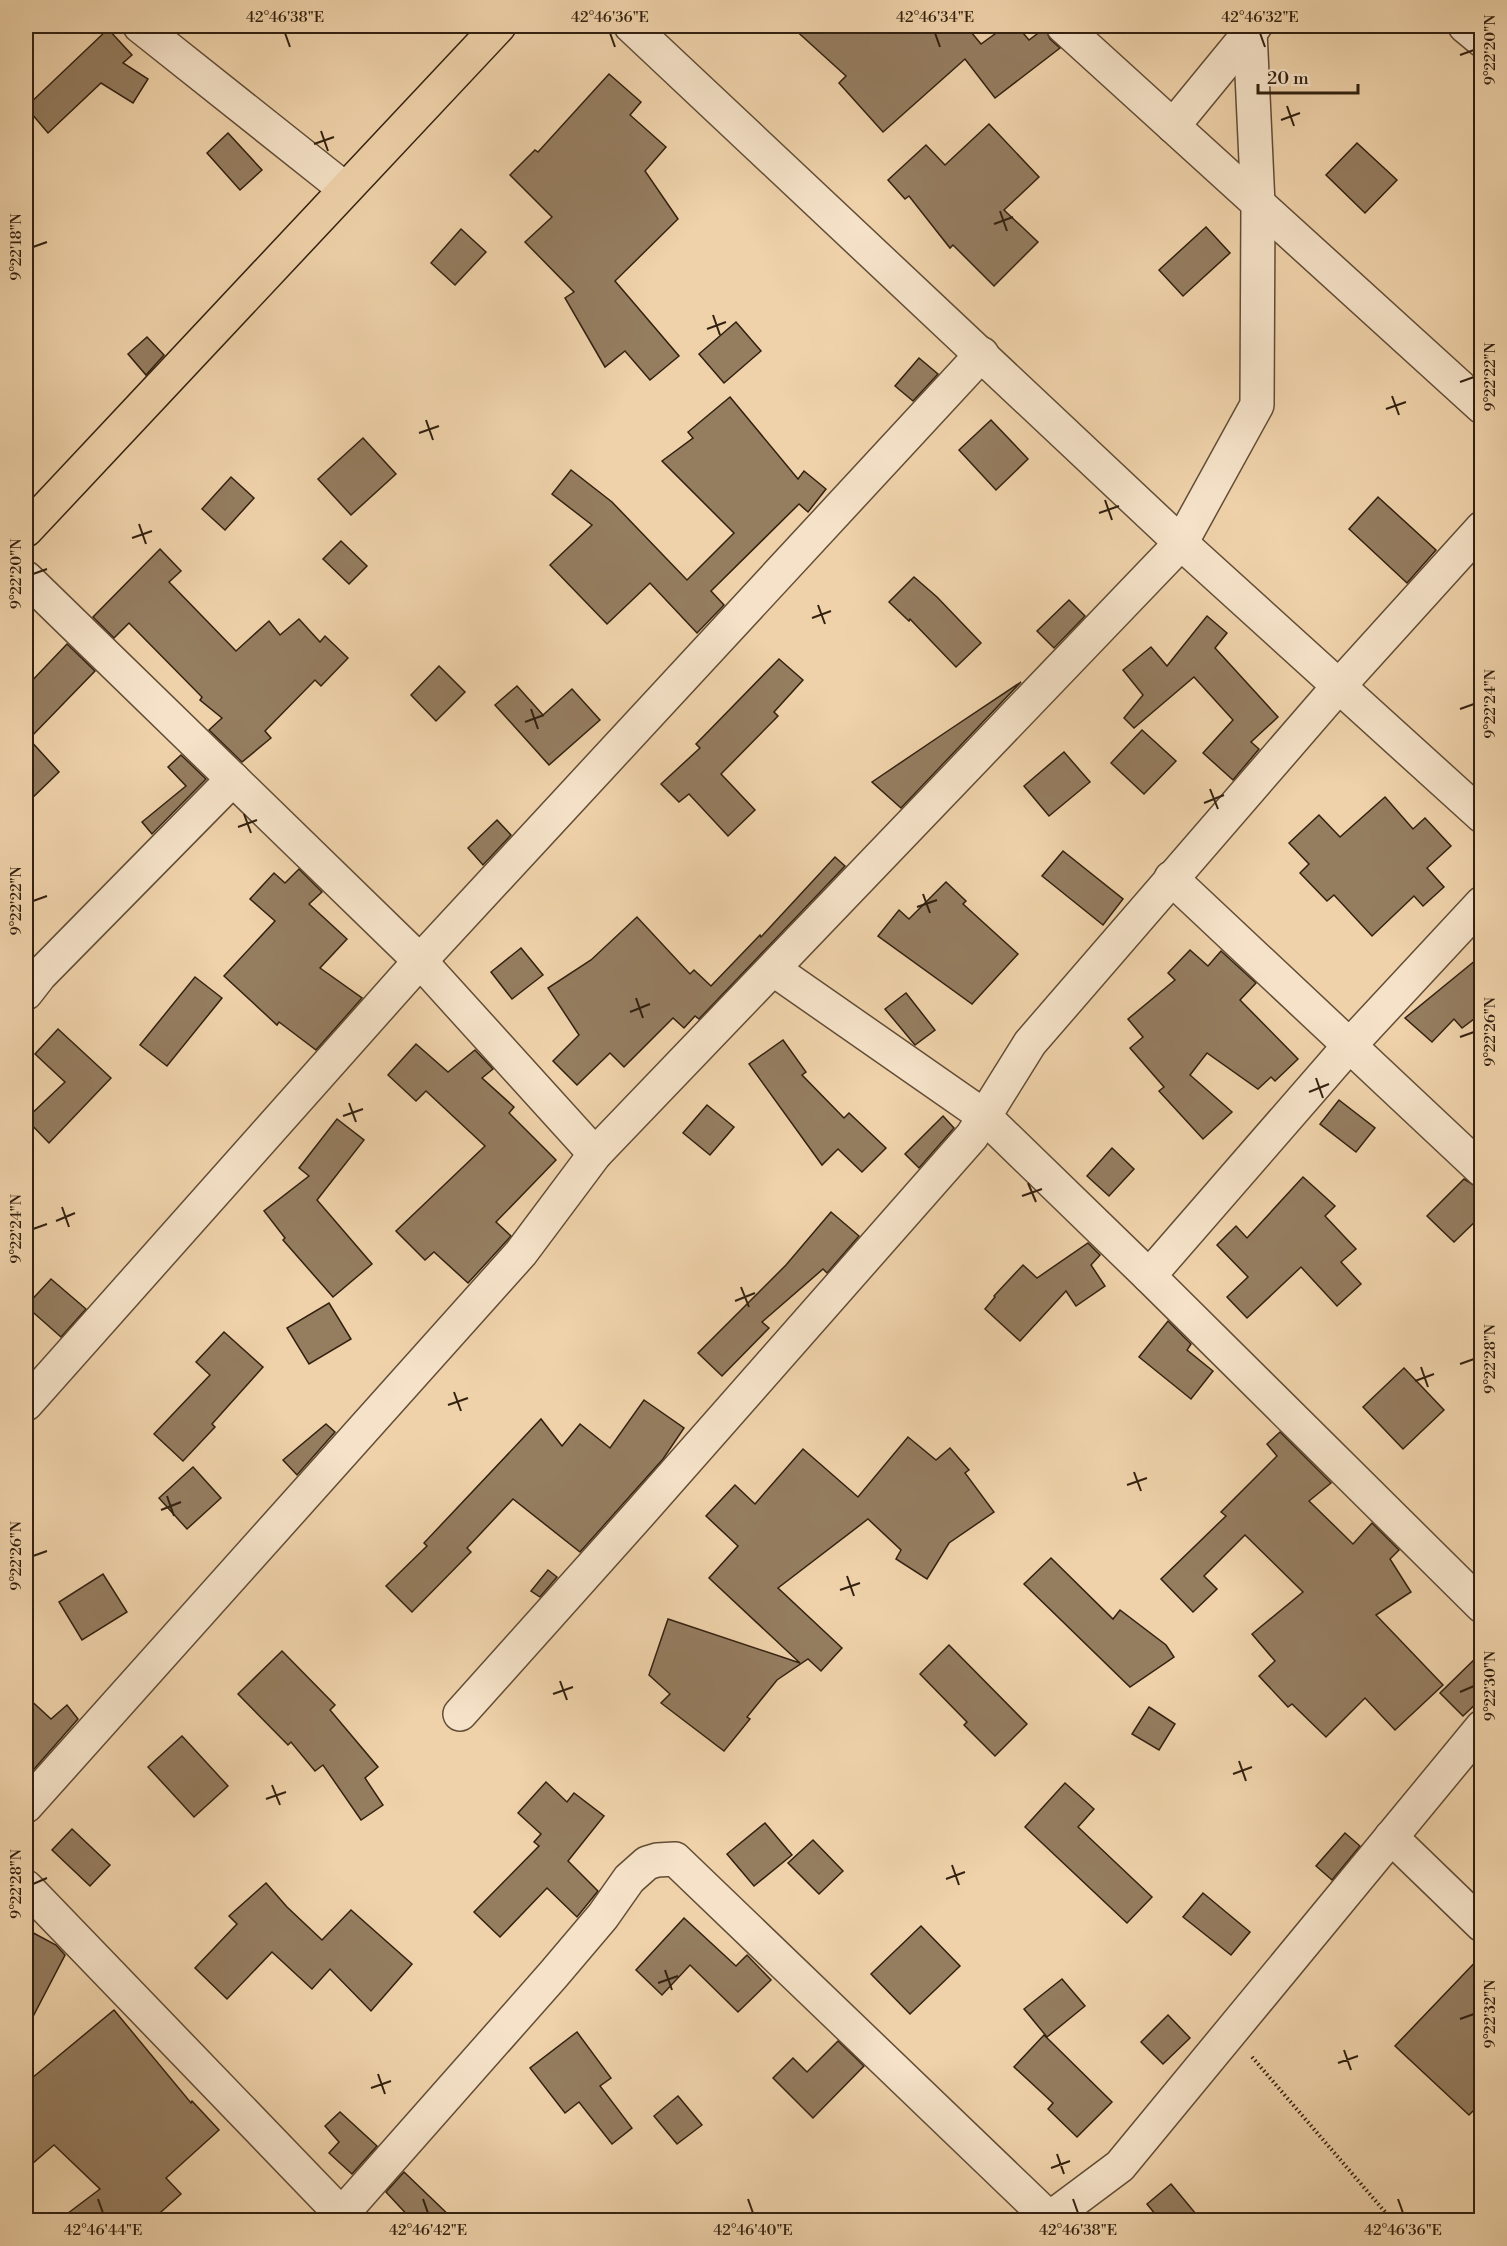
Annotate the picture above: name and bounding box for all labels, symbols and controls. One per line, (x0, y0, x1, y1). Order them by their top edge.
text: 42°46'38"E (246, 8, 324, 27)
text: 42°46'36"E (571, 8, 649, 27)
text: 42°46'34"E (896, 8, 974, 27)
text: 42°46'32"E (1221, 8, 1299, 27)
text: 9°22'20"N (1481, 15, 1500, 85)
scale bar (1258, 57, 1358, 95)
text: 20 m (1267, 67, 1309, 90)
text: 9°22'18"N (7, 213, 26, 281)
text: 9°22'22"N (1481, 342, 1500, 412)
text: 9°22'20"N (7, 539, 26, 609)
text: 9°22'24"N (1481, 669, 1500, 739)
text: 9°22'22"N (7, 866, 26, 936)
text: 9°22'26"N (1481, 997, 1500, 1067)
text: 9°22'24"N (7, 1194, 26, 1264)
text: 9°22'28"N (1481, 1324, 1500, 1394)
text: 9°22'26"N (7, 1521, 26, 1591)
text: 9°22'30"N (1481, 1651, 1500, 1721)
text: 9°22'28"N (7, 1849, 26, 1919)
text: 9°22'32"N (1481, 1980, 1500, 2048)
text: 42°46'44"E (64, 2221, 142, 2240)
text: 42°46'42"E (389, 2221, 467, 2240)
text: 42°46'40"E (713, 2221, 793, 2240)
text: 42°46'38"E (1039, 2221, 1117, 2240)
text: 42°46'36"E (1364, 2221, 1442, 2240)

